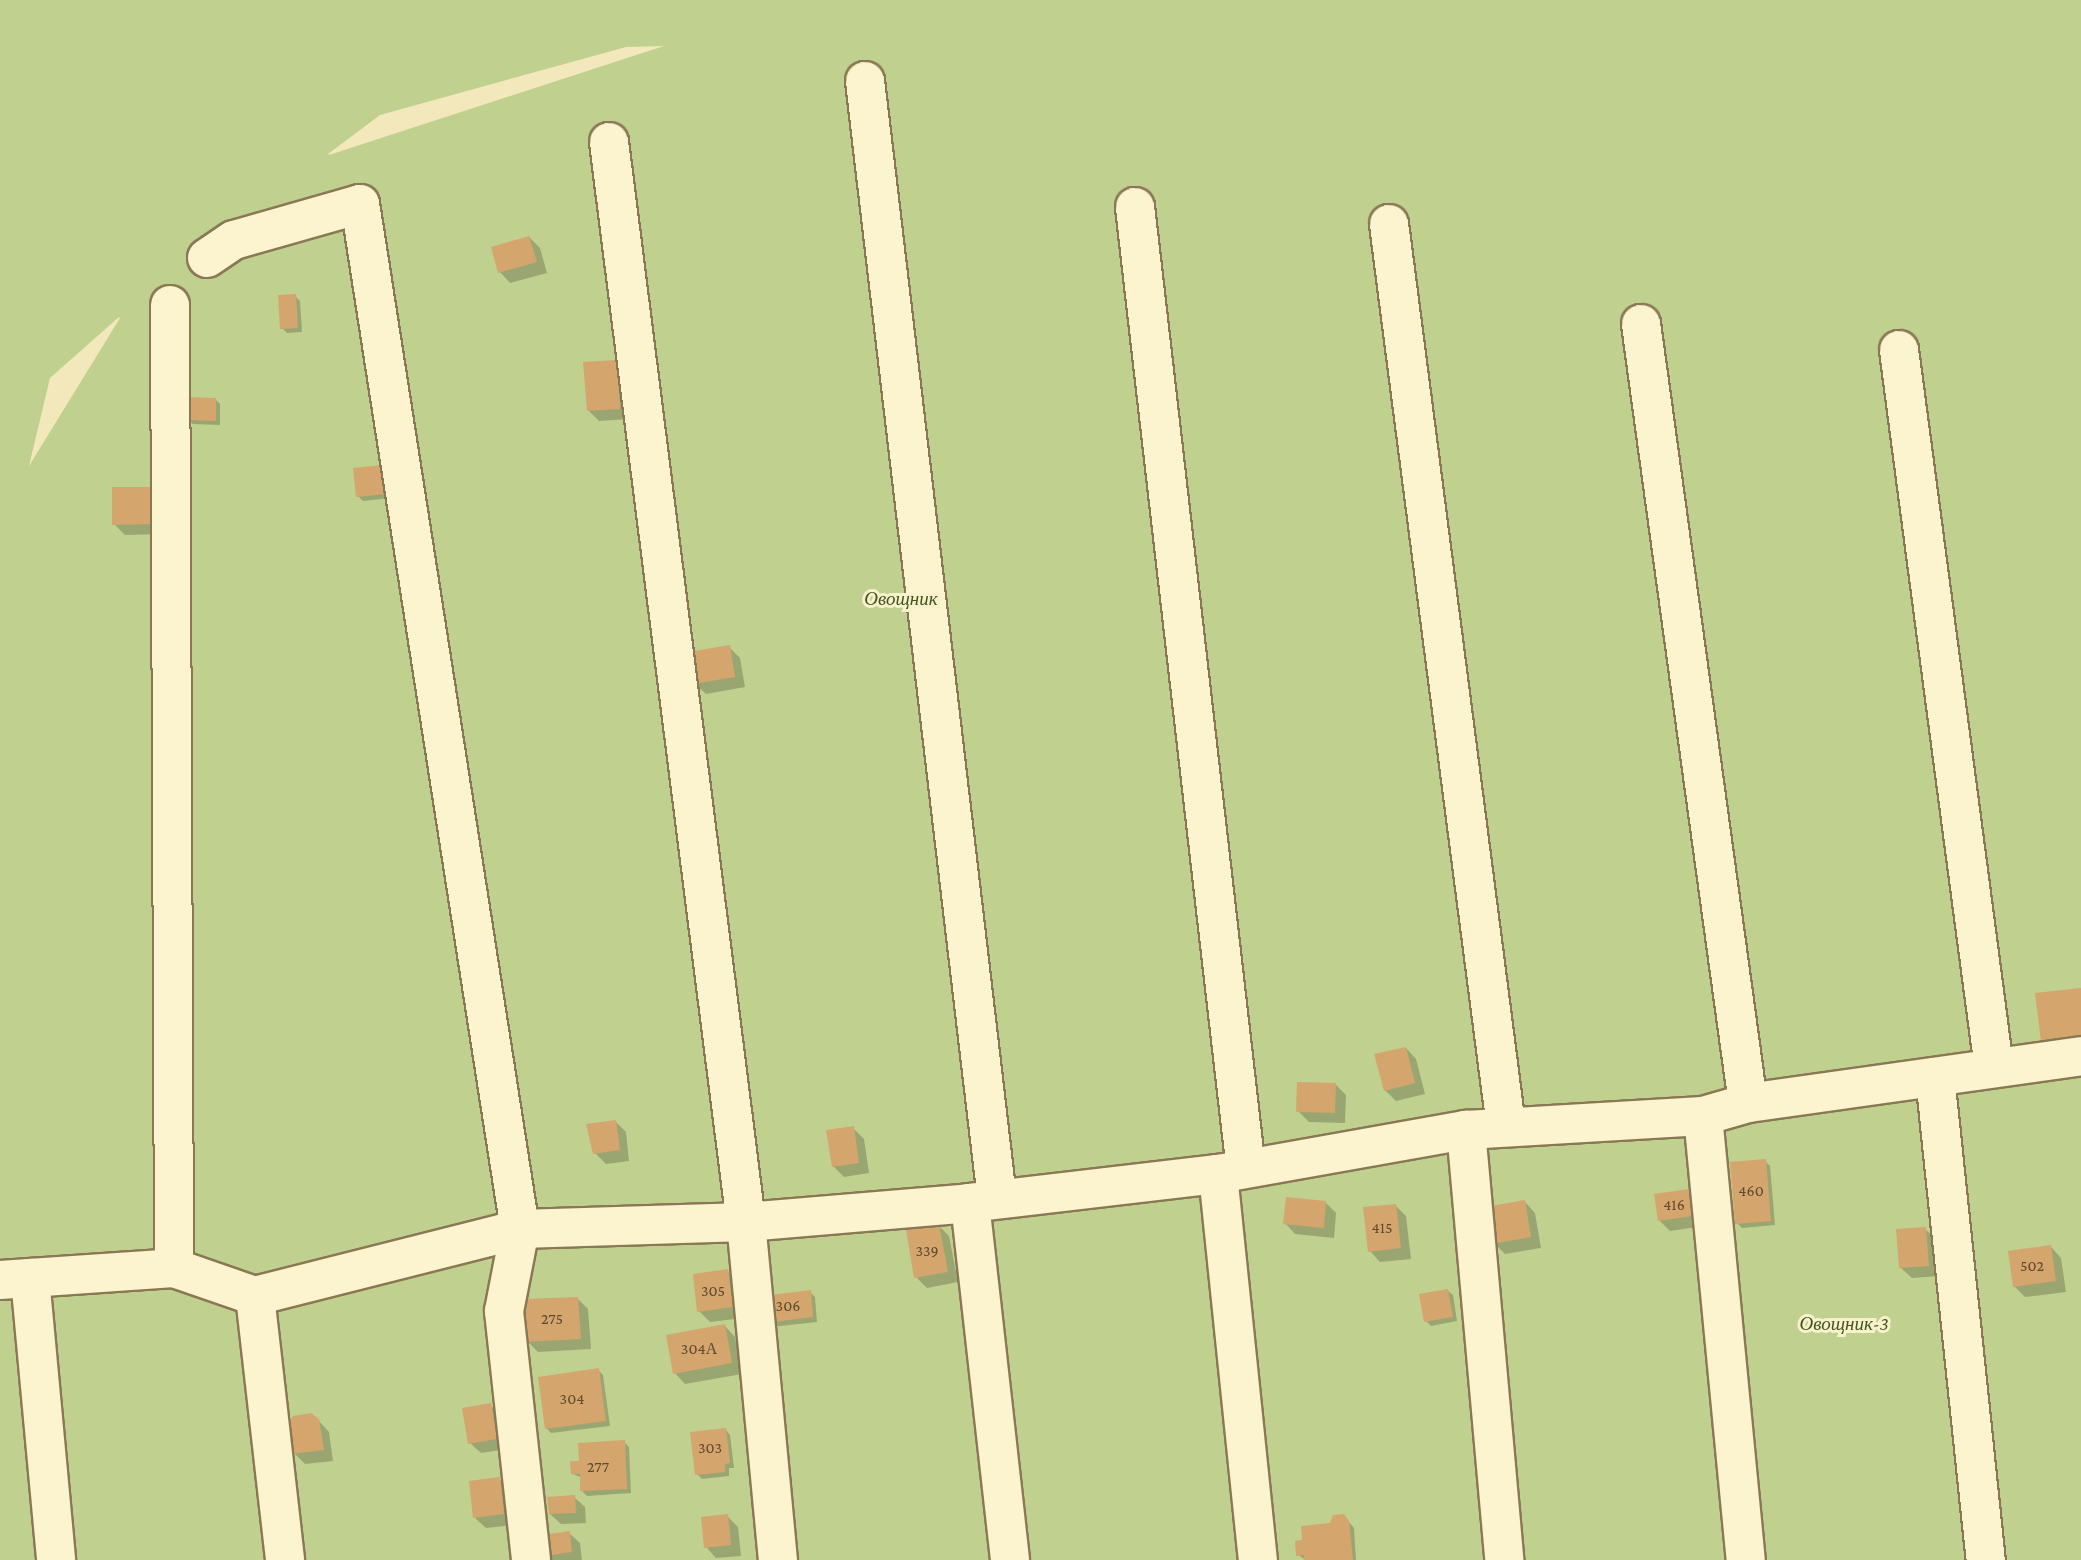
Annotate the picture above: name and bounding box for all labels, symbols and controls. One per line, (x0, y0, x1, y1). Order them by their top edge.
park label: Овощник (864, 588, 938, 610)
house number: 460 (1738, 1181, 1764, 1201)
house number: 416 (1663, 1195, 1685, 1215)
house number: 415 (1371, 1218, 1393, 1238)
house number: 339 (915, 1241, 939, 1261)
house number: 502 (2020, 1256, 2044, 1276)
house number: 305 (701, 1281, 725, 1301)
house number: 306 (776, 1296, 800, 1316)
house number: 275 (541, 1309, 563, 1329)
park label: Овощник-3 (1799, 1313, 1889, 1335)
house number: 304А (681, 1339, 717, 1359)
house number: 304 (560, 1389, 584, 1409)
house number: 303 (698, 1438, 722, 1458)
house number: 277 (587, 1457, 609, 1477)

